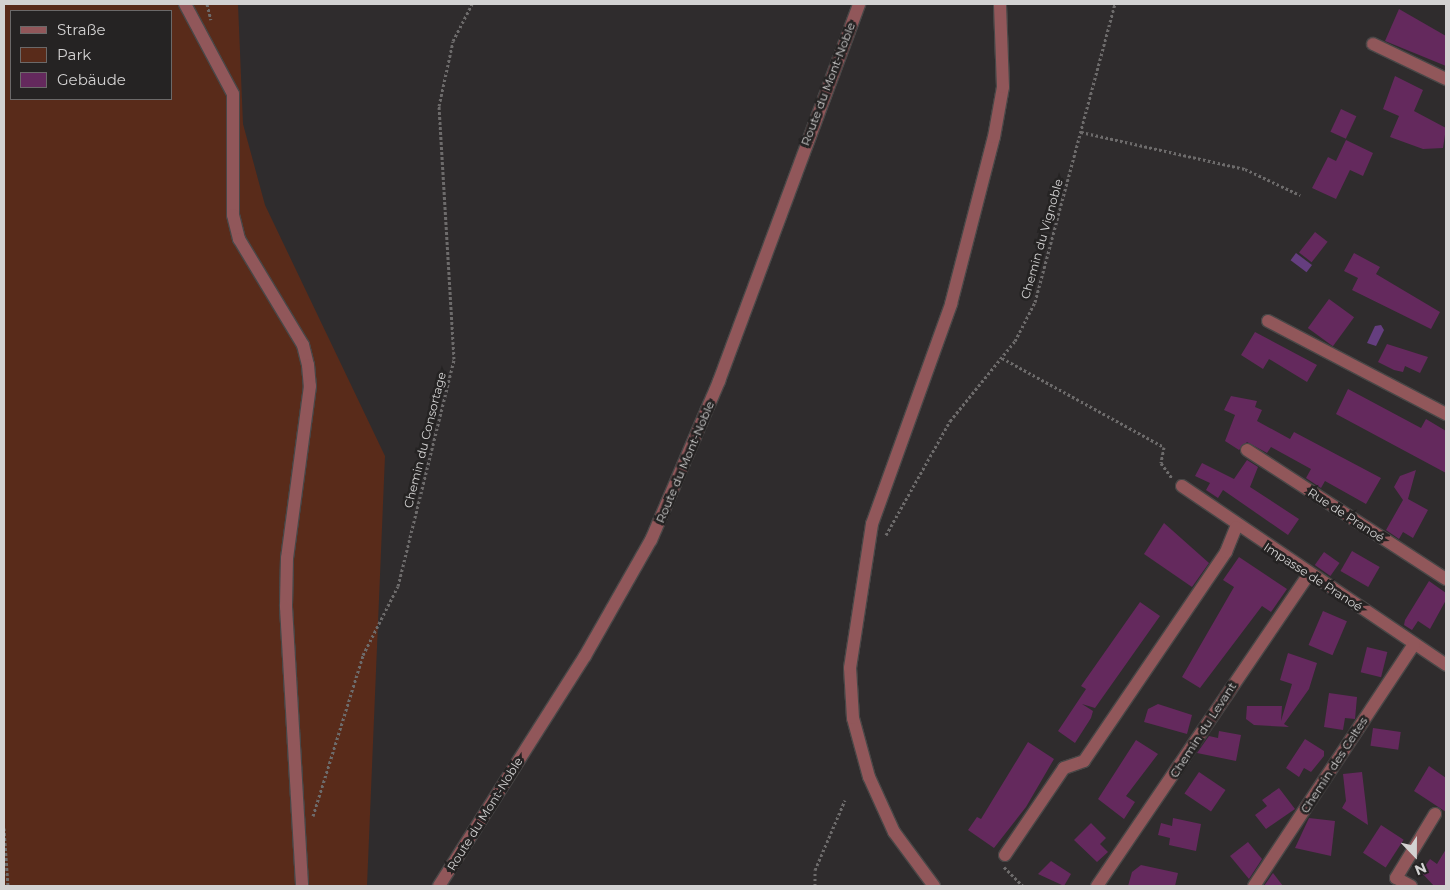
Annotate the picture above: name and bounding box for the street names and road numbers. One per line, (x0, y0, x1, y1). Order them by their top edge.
street label: Route du Mont-Noble (798, 20, 858, 148)
street label: Chemin du Vignoble (1018, 177, 1066, 301)
street label: Chemin du Consortage (401, 370, 449, 510)
street label: Route du Mont-Noble (653, 399, 717, 525)
street label: Rue de Pranoé (1305, 485, 1387, 545)
street label: Impasse de Pranoé (1261, 540, 1365, 614)
street label: Chemin du Levant (1167, 680, 1239, 780)
street label: Chemin des Celtes (1298, 714, 1370, 816)
street label: Route du Mont-Noble (444, 755, 526, 873)

